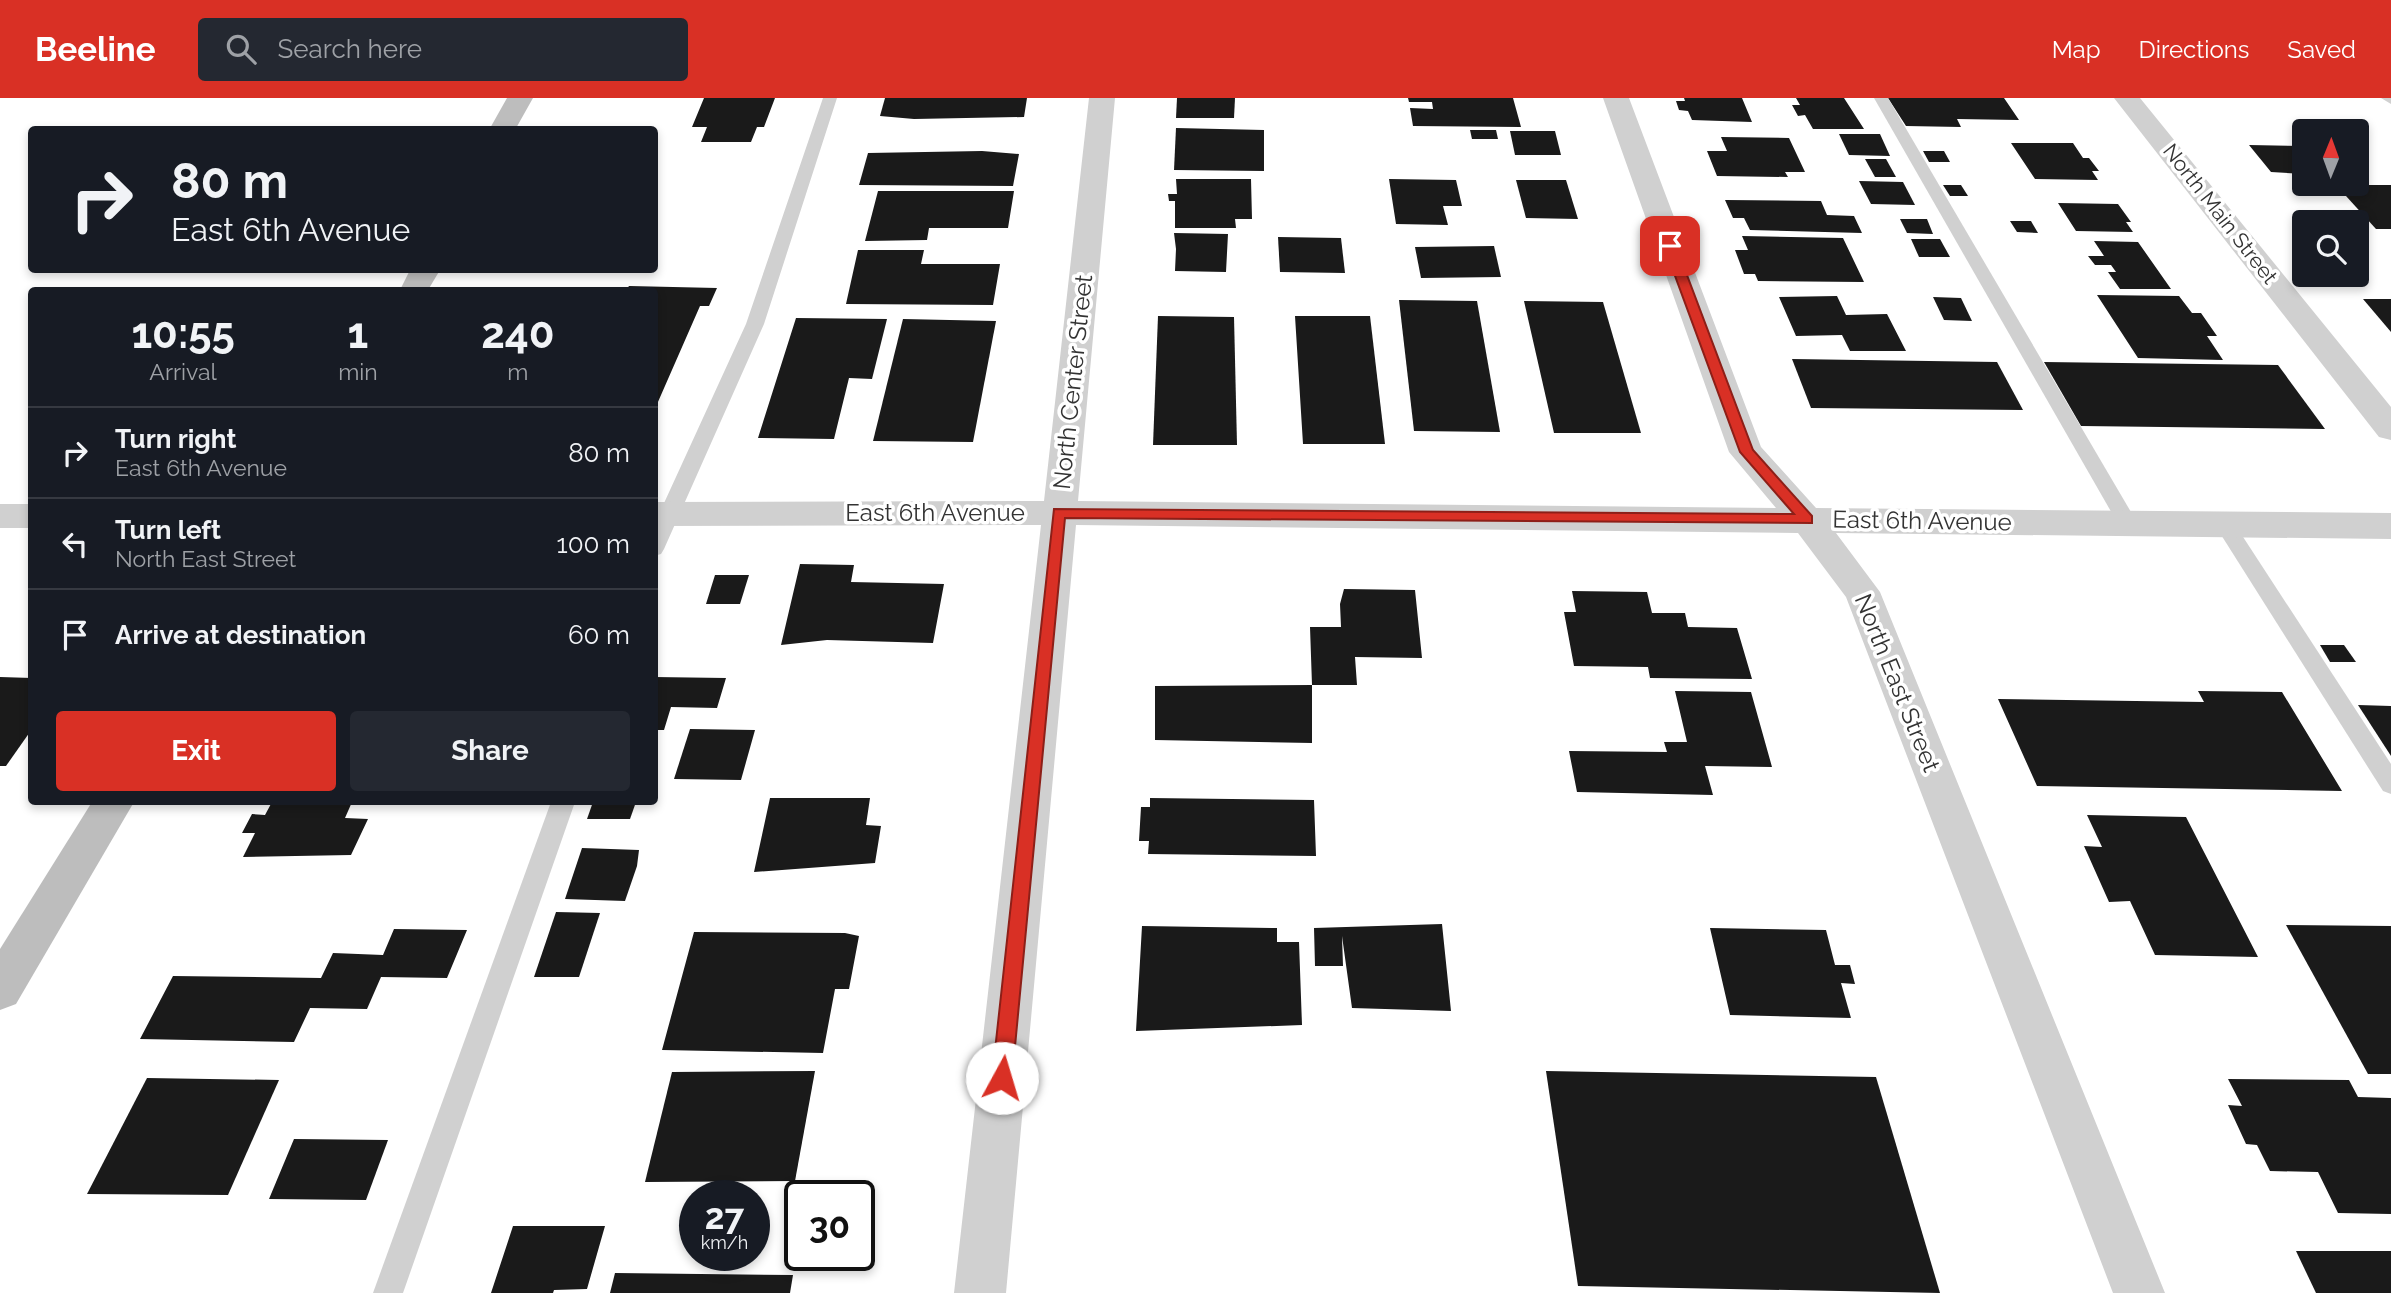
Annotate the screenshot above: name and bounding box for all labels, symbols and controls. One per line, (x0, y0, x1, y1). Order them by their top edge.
search box (198, 18, 688, 81)
text: Beeline (35, 30, 156, 69)
icon: search (222, 30, 260, 68)
text: Search here (278, 34, 422, 64)
text: Map (2052, 35, 2101, 64)
text: Directions (2139, 35, 2249, 64)
text: Saved (2287, 35, 2356, 64)
north arrow (2292, 119, 2370, 196)
map controls (2292, 119, 2369, 287)
street label: North Main Street (2158, 139, 2283, 289)
text: 80 m (171, 152, 288, 209)
icon: right (56, 154, 147, 245)
button: search (2292, 210, 2369, 287)
text: East 6th Avenue (171, 211, 410, 248)
pin (1640, 216, 1700, 276)
icon: arrive (1651, 227, 1689, 265)
street label: North Center Street (1047, 273, 1098, 491)
text: 10:55 (131, 309, 235, 358)
text: 1 (348, 309, 368, 358)
text: 240 (481, 309, 555, 358)
text: Arrival (149, 358, 217, 385)
text: min (338, 358, 378, 385)
text: m (507, 358, 528, 385)
text: Turn right (115, 424, 236, 454)
icon: right (56, 434, 94, 472)
text: 80 m (568, 438, 630, 468)
text: East 6th Avenue (115, 454, 287, 481)
street label: East 6th Avenue (845, 498, 1025, 527)
street label: East 6th Avenue (1832, 504, 2012, 537)
text: Turn left (115, 515, 221, 545)
icon: left (56, 525, 94, 563)
text: 100 m (557, 529, 630, 559)
text: North East Street (115, 545, 296, 572)
street label: North East Street (1849, 590, 1946, 776)
icon: arrive (56, 616, 94, 654)
text: Arrive at destination (115, 620, 366, 650)
text: 60 m (568, 620, 630, 650)
button: Exit (56, 711, 336, 791)
button: Share (350, 711, 630, 791)
position arrow (965, 1041, 1039, 1115)
speed limit sign: 30 (784, 1180, 875, 1271)
text: 27 (705, 1196, 744, 1237)
text: km/h (701, 1232, 748, 1253)

